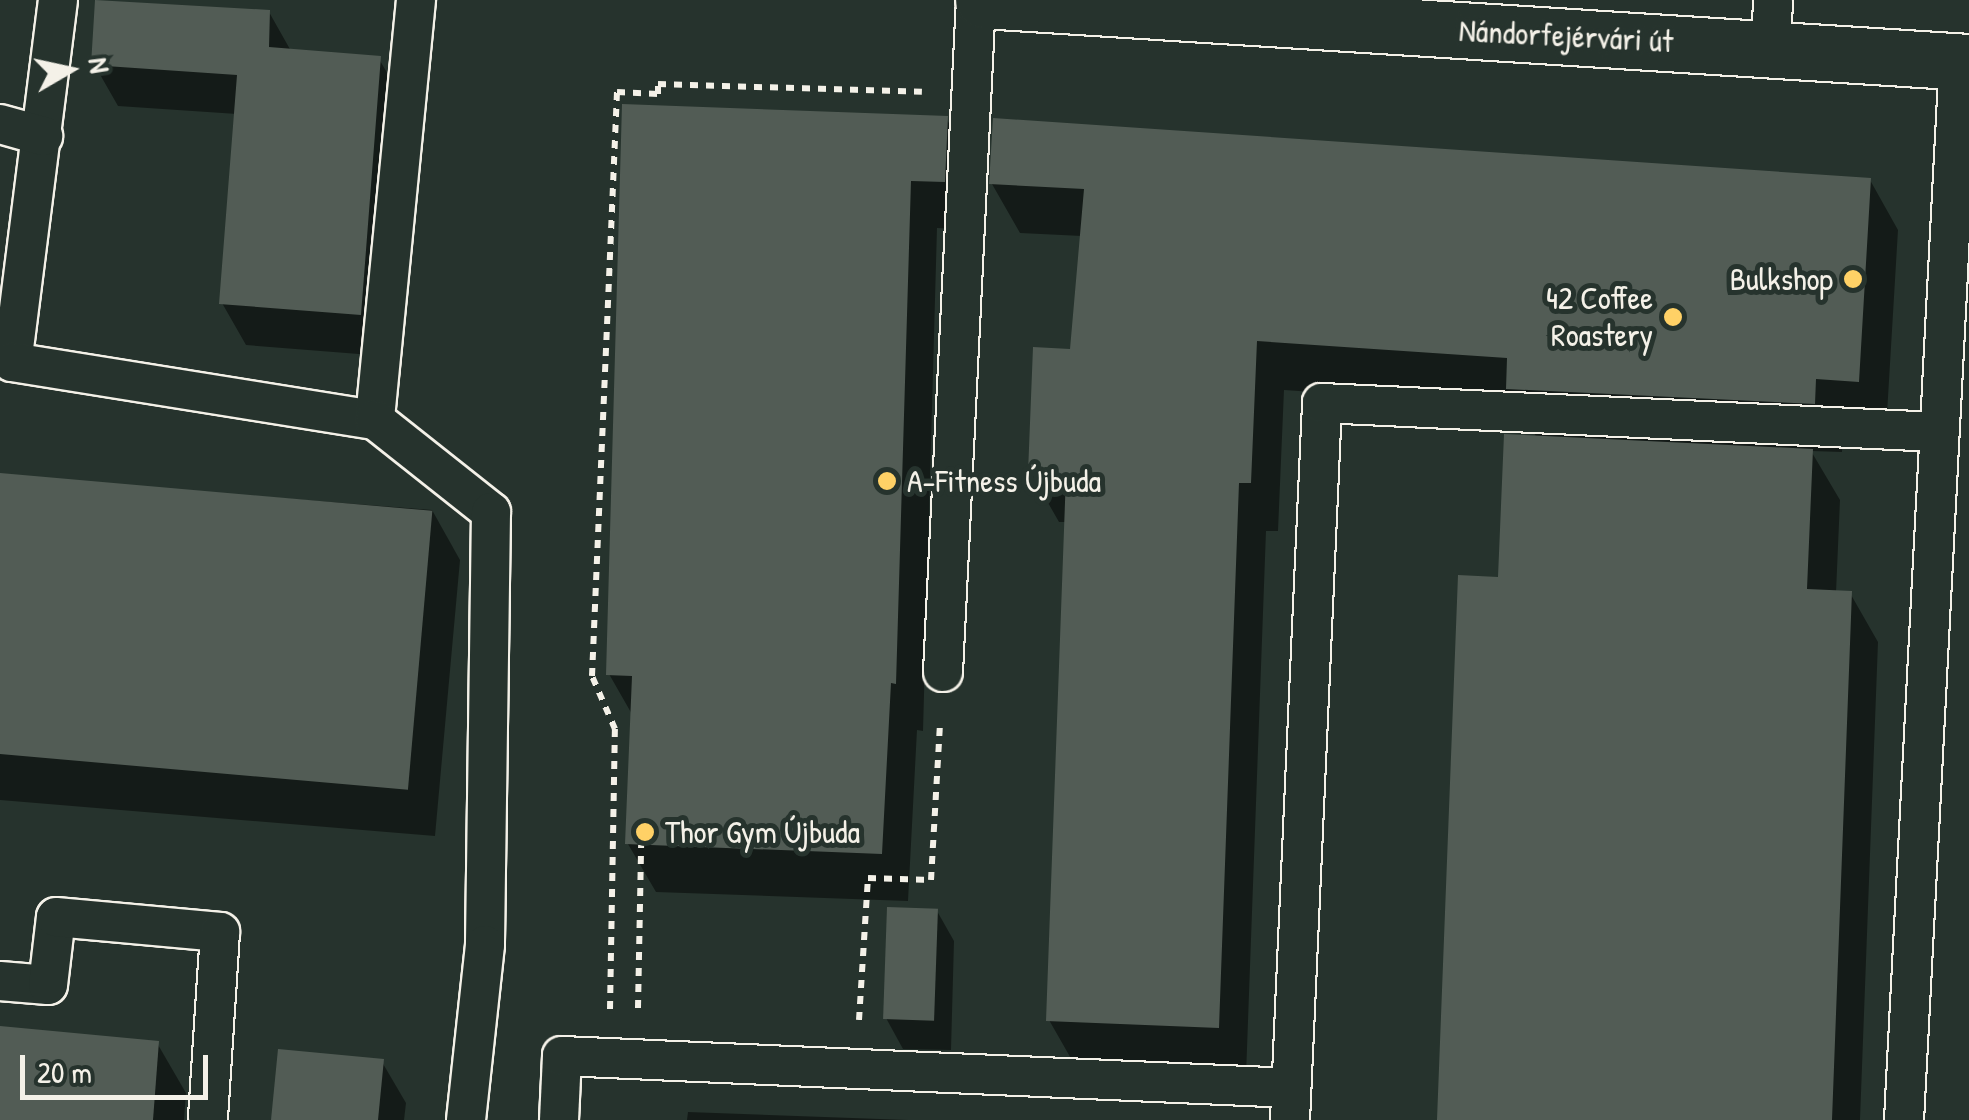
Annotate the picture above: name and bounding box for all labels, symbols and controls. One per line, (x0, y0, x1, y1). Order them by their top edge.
street label: Nándorfejérvári út (1458, 11, 1674, 61)
north arrow (20, 20, 120, 120)
text: N (80, 55, 120, 76)
place label: Bulkshop (1730, 260, 1833, 298)
marker: Bulkshop (1842, 268, 1864, 290)
place label: 42 Coffee Roastery (1546, 280, 1653, 355)
marker: 42 Coffee Roastery (1662, 306, 1684, 328)
place label: A-Fitness Újbuda (907, 462, 1101, 500)
marker: A-Fitness Újbuda (876, 470, 898, 492)
place label: Thor Gym Újbuda (665, 813, 860, 851)
marker: Thor Gym Újbuda (634, 821, 656, 843)
scale bar (25, 1035, 212, 1097)
text: 20 m (37, 1052, 92, 1092)

